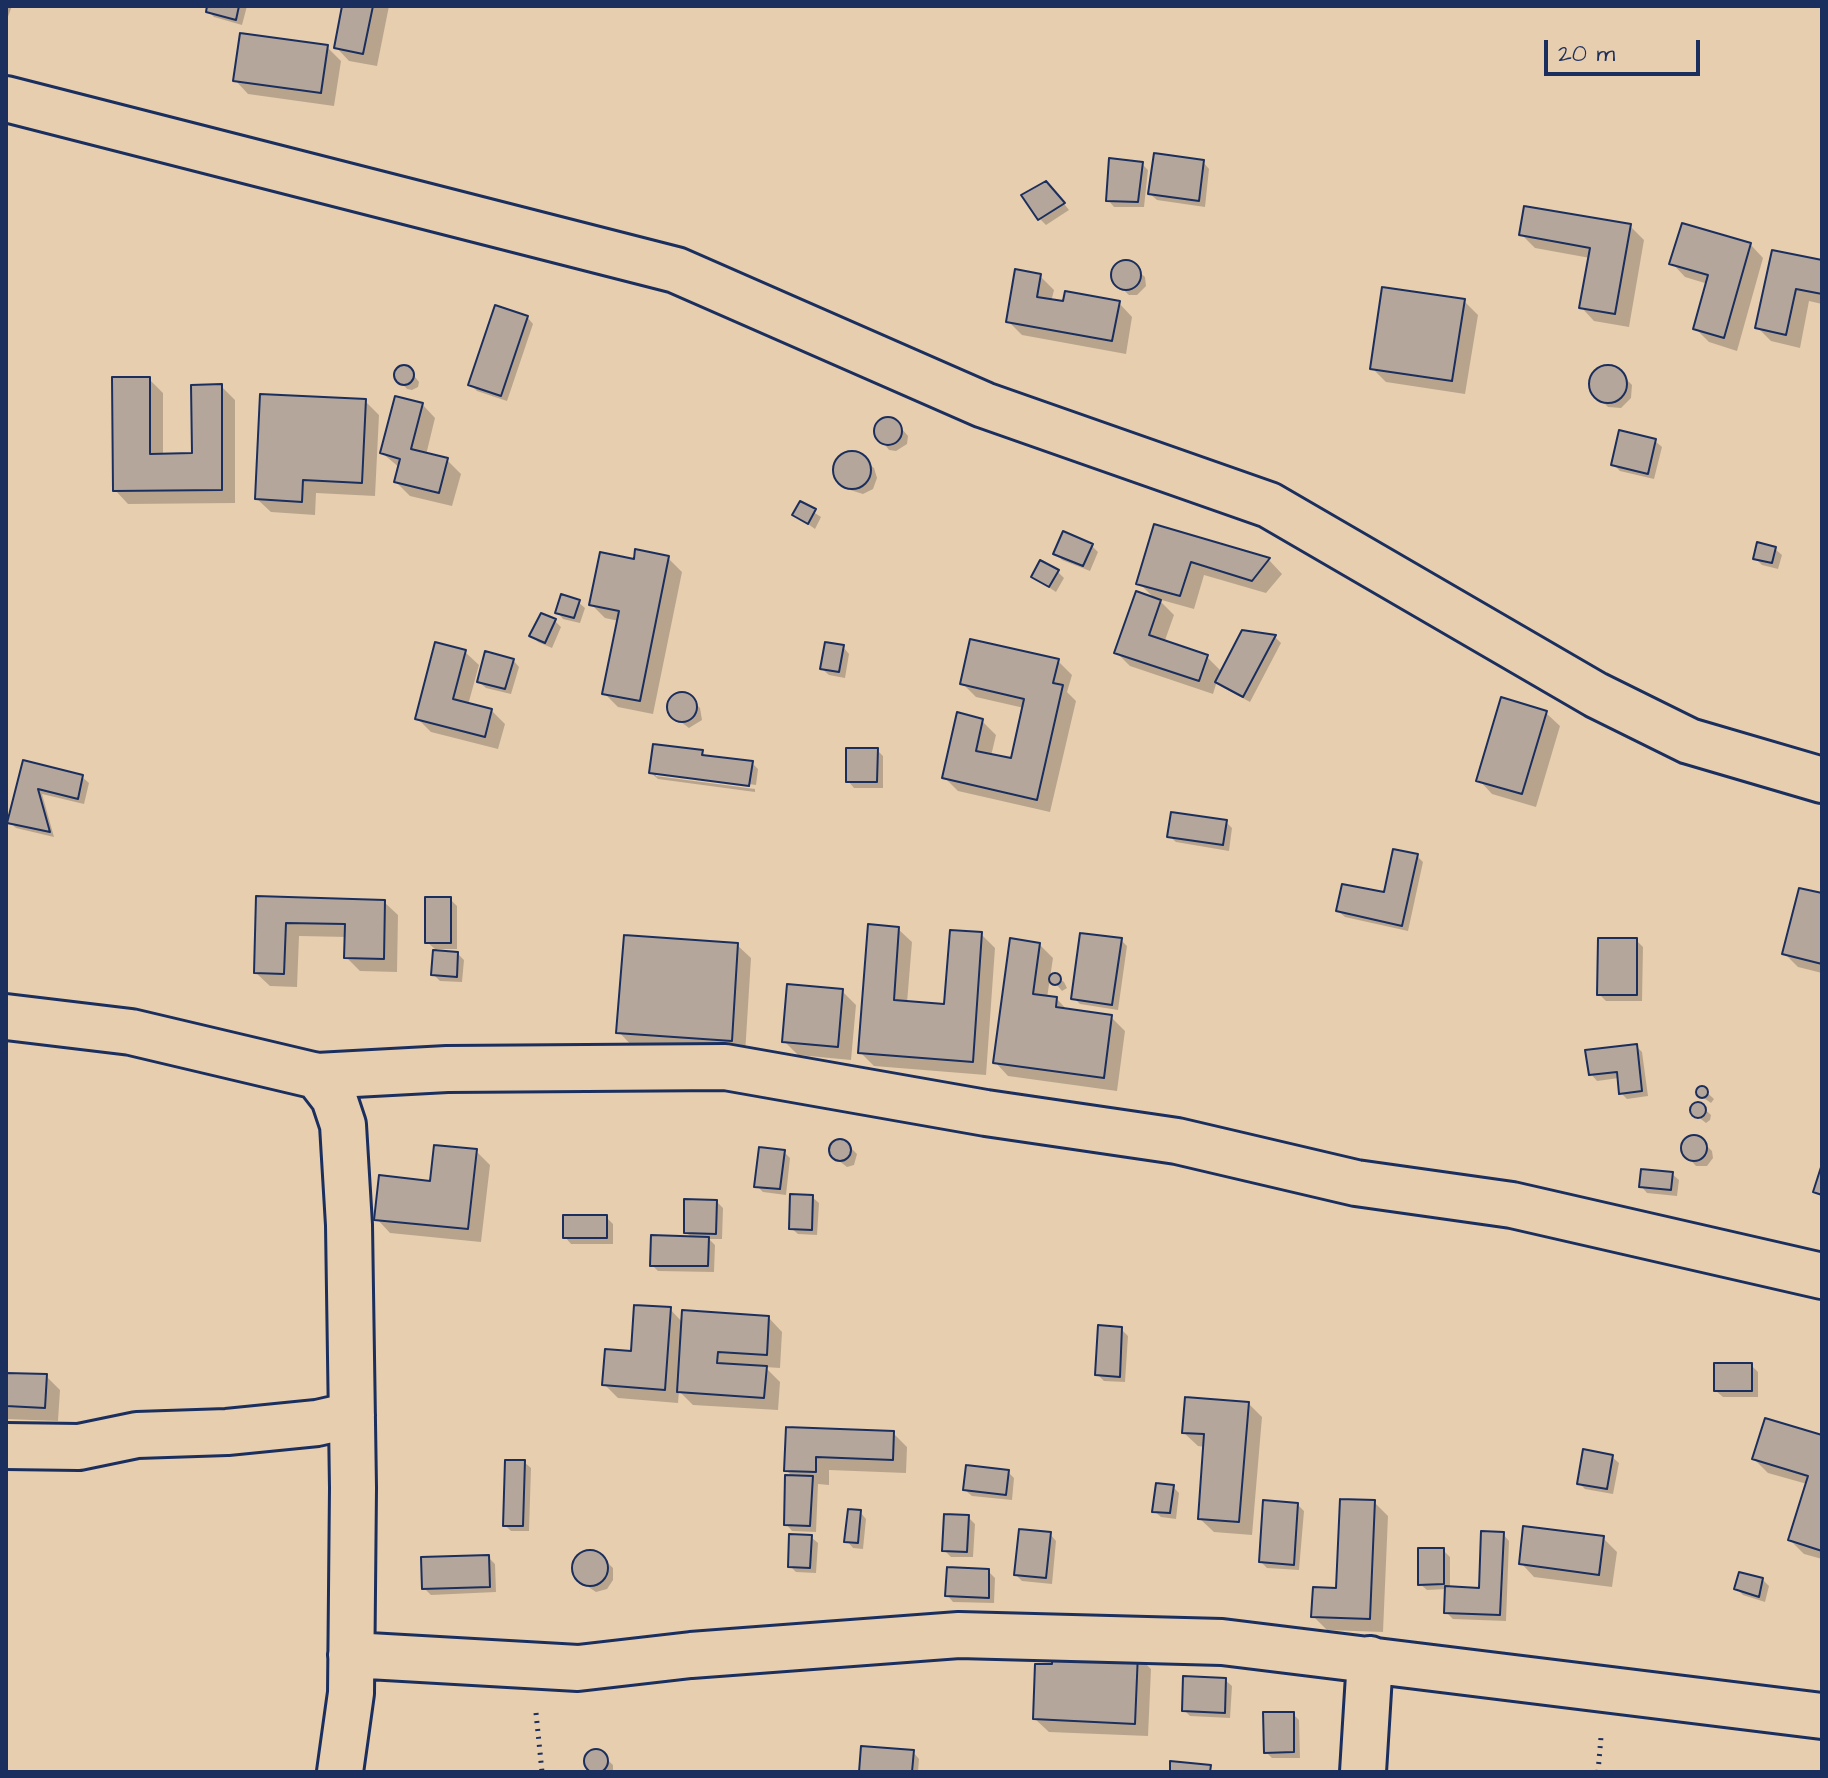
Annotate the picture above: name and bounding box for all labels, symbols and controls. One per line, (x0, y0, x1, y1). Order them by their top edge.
scale bar (1548, 24, 1704, 74)
text: 20 m (1558, 37, 1615, 71)

